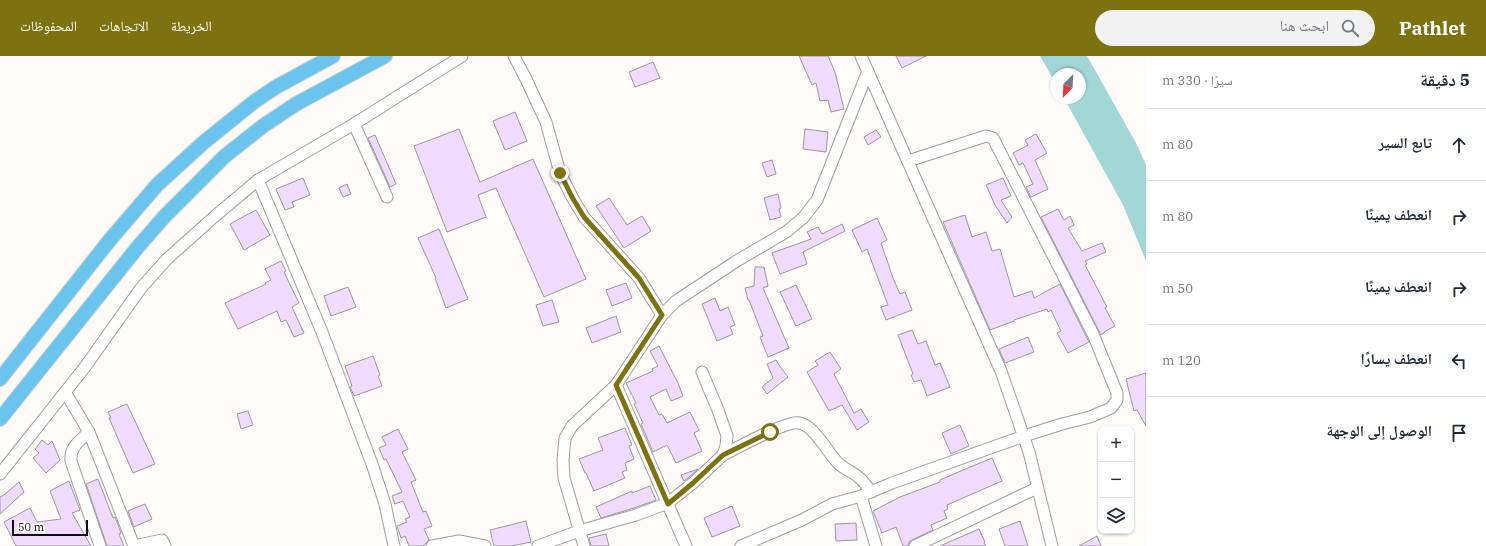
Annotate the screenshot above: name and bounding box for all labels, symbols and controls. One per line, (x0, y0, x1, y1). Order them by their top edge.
search box (1095, 10, 1375, 46)
text: ابحث هنا (1280, 16, 1329, 35)
text: Pathlet (1399, 16, 1466, 40)
text: المحفوظات (20, 17, 77, 35)
text: الاتجاهات (99, 17, 149, 35)
text: الخريطة (171, 17, 212, 35)
icon: search (1339, 17, 1361, 39)
north arrow (1050, 68, 1086, 104)
text: 5 دقيقة (1420, 69, 1470, 91)
text: سيرًا · 330 m (1162, 72, 1233, 89)
text: تابع السير (1378, 133, 1432, 152)
icon: ahead (1448, 134, 1470, 156)
text: 80 m (1162, 136, 1193, 153)
route end (551, 164, 569, 182)
text: انعطف يمينًا (1365, 205, 1432, 224)
icon: right (1448, 206, 1470, 228)
text: 80 m (1162, 208, 1193, 225)
text: انعطف يمينًا (1365, 277, 1432, 296)
icon: right (1448, 278, 1470, 300)
text: 50 m (1162, 280, 1193, 297)
text: انعطف يسارًا (1361, 349, 1432, 368)
icon: left (1448, 350, 1470, 372)
text: 120 m (1162, 352, 1201, 369)
text: الوصول إلى الوجهة (1326, 421, 1432, 440)
icon: arrive (1448, 422, 1470, 444)
route start (761, 423, 779, 441)
map controls (1098, 426, 1134, 534)
button: + (1098, 426, 1134, 462)
button: − (1098, 462, 1134, 498)
button: layers (1098, 498, 1134, 534)
scale bar (12, 518, 88, 537)
text: 50 m (18, 520, 44, 534)

